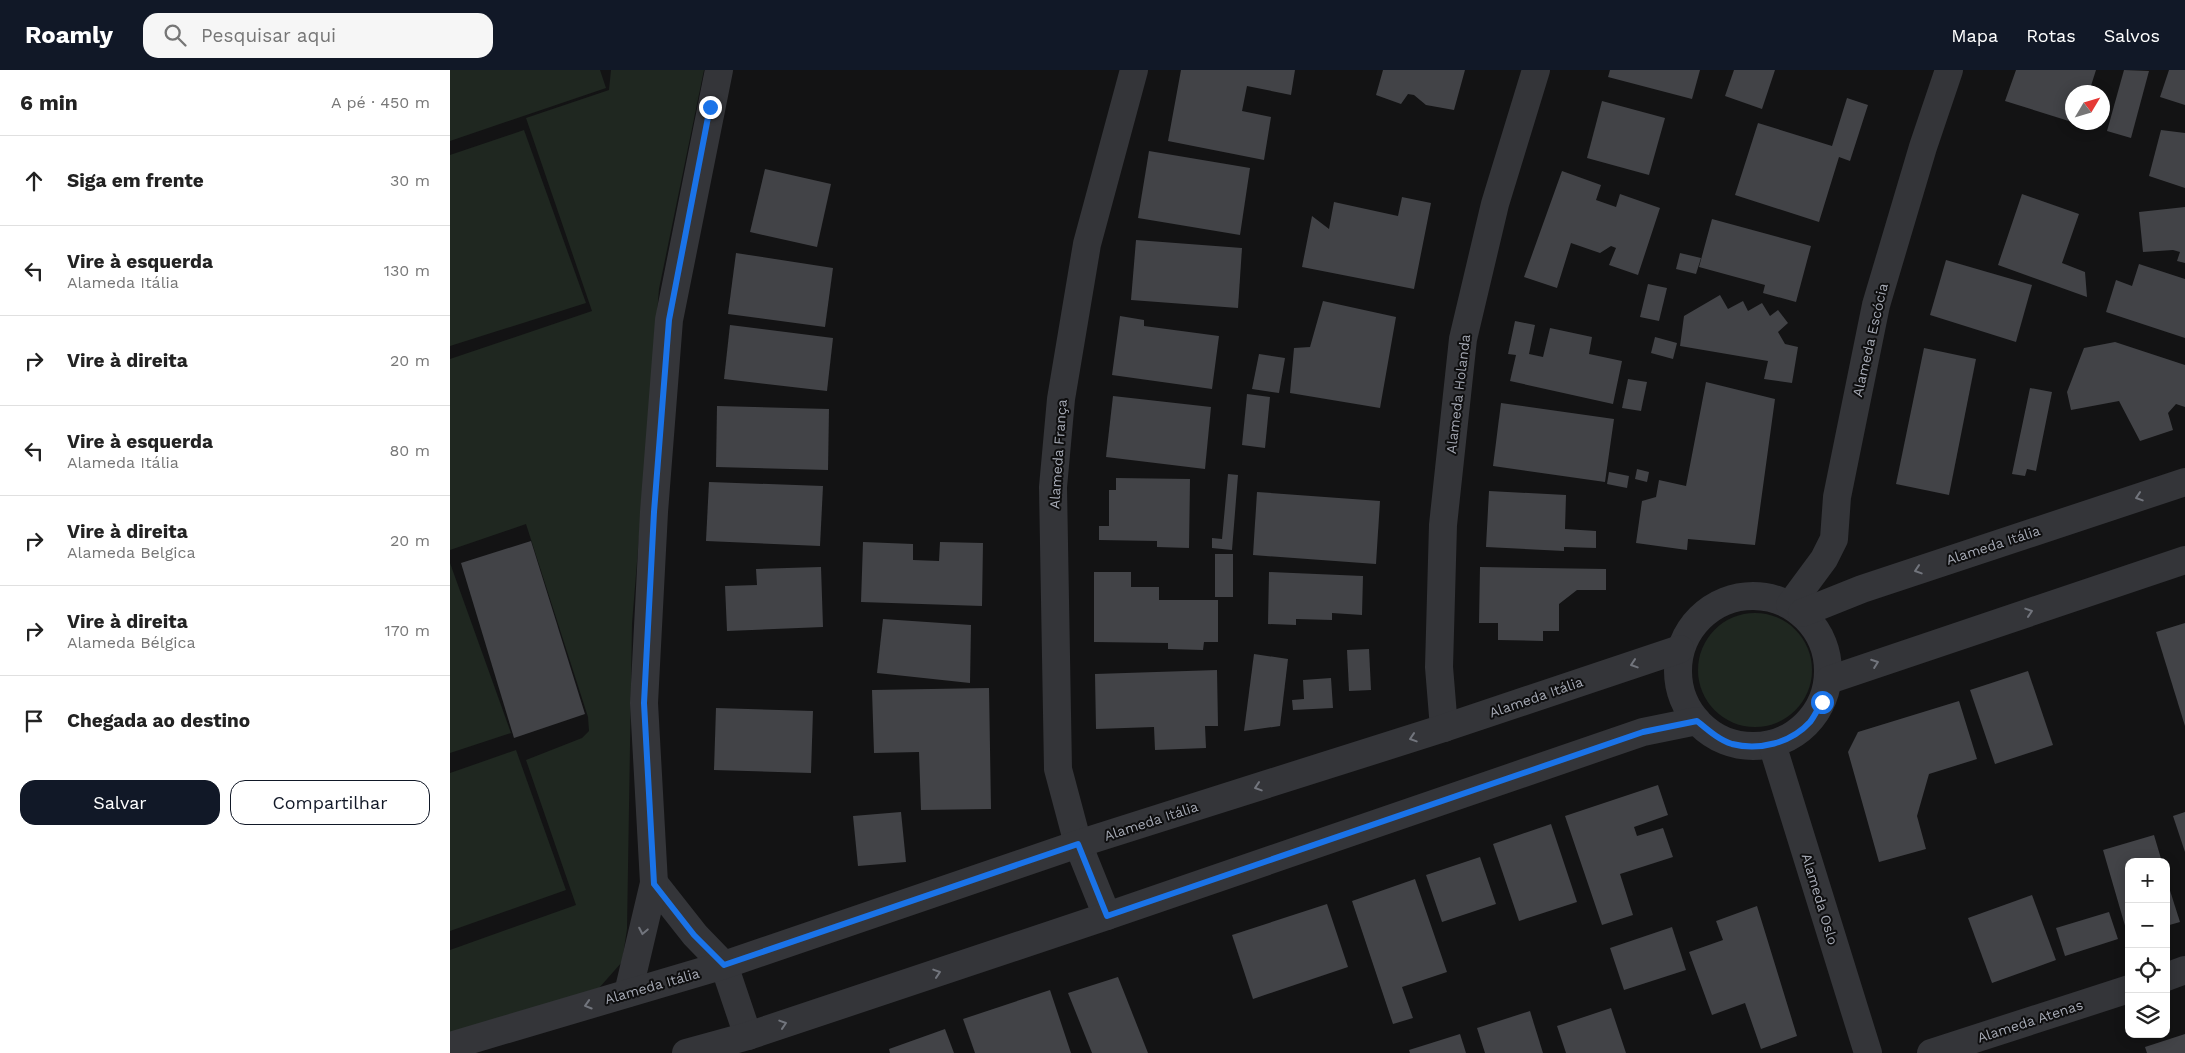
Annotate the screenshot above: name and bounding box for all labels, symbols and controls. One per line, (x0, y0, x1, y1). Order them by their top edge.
search box (143, 13, 493, 58)
text: Roamly (25, 21, 113, 49)
icon: search (161, 21, 189, 49)
text: Pesquisar aqui (201, 24, 336, 47)
text: Mapa (1951, 25, 1998, 46)
text: Rotas (2026, 25, 2076, 46)
text: Salvos (2104, 25, 2160, 46)
north arrow (2065, 85, 2110, 130)
text: 6 min (20, 90, 78, 115)
text: A pé · 450 m (331, 93, 430, 112)
route end (699, 96, 722, 119)
icon: ahead (20, 167, 48, 195)
text: Siga em frente (67, 169, 204, 192)
text: 30 m (390, 171, 430, 190)
text: Vire à esquerda (67, 250, 213, 273)
icon: left (20, 257, 48, 285)
text: 130 m (384, 261, 430, 280)
text: Alameda Itália (67, 273, 179, 292)
street label: Alameda Escócia (1849, 282, 1891, 398)
street label: Alameda Holanda (1443, 333, 1473, 455)
icon: right (20, 347, 48, 375)
text: Vire à direita (67, 349, 188, 372)
text: 20 m (390, 351, 430, 370)
street label: Alameda França (1046, 399, 1070, 509)
text: Vire à esquerda (67, 430, 213, 453)
icon: left (20, 437, 48, 465)
text: 80 m (389, 441, 430, 460)
text: Alameda Itália (67, 453, 179, 472)
one-way arrow (2135, 492, 2143, 502)
text: Vire à direita (67, 520, 188, 543)
street label: Alameda Itália (1944, 522, 2042, 568)
icon: right (20, 527, 48, 555)
text: 20 m (390, 531, 430, 550)
text: Alameda Belgica (67, 543, 196, 562)
one-way arrow (1914, 564, 1923, 574)
one-way arrow (2024, 608, 2032, 618)
text: Vire à direita (67, 610, 188, 633)
icon: right (20, 617, 48, 645)
text: 170 m (384, 621, 430, 640)
text: Alameda Bélgica (67, 633, 196, 652)
one-way arrow (1630, 658, 1638, 668)
one-way arrow (1870, 659, 1878, 669)
street label: Alameda Itália (1487, 673, 1585, 720)
route start (1811, 691, 1834, 714)
icon: arrive (20, 707, 48, 735)
text: Chegada ao destino (67, 709, 250, 732)
one-way arrow (1409, 732, 1418, 742)
button: Salvar (20, 780, 220, 825)
button: Compartilhar (230, 780, 430, 825)
one-way arrow (1255, 781, 1263, 791)
street label: Alameda Itália (1102, 798, 1200, 844)
street label: Alameda Oslo (1799, 851, 1841, 947)
map controls (2125, 858, 2170, 1038)
button: + (2125, 858, 2170, 903)
button: − (2125, 903, 2170, 948)
one-way arrow (638, 927, 648, 935)
button: locate (2125, 948, 2170, 993)
street label: Alameda Itália (603, 965, 701, 1007)
one-way arrow (932, 969, 941, 979)
button: layers (2125, 993, 2170, 1038)
street label: Alameda Atenas (1975, 996, 2085, 1046)
one-way arrow (584, 999, 592, 1009)
one-way arrow (778, 1020, 786, 1030)

